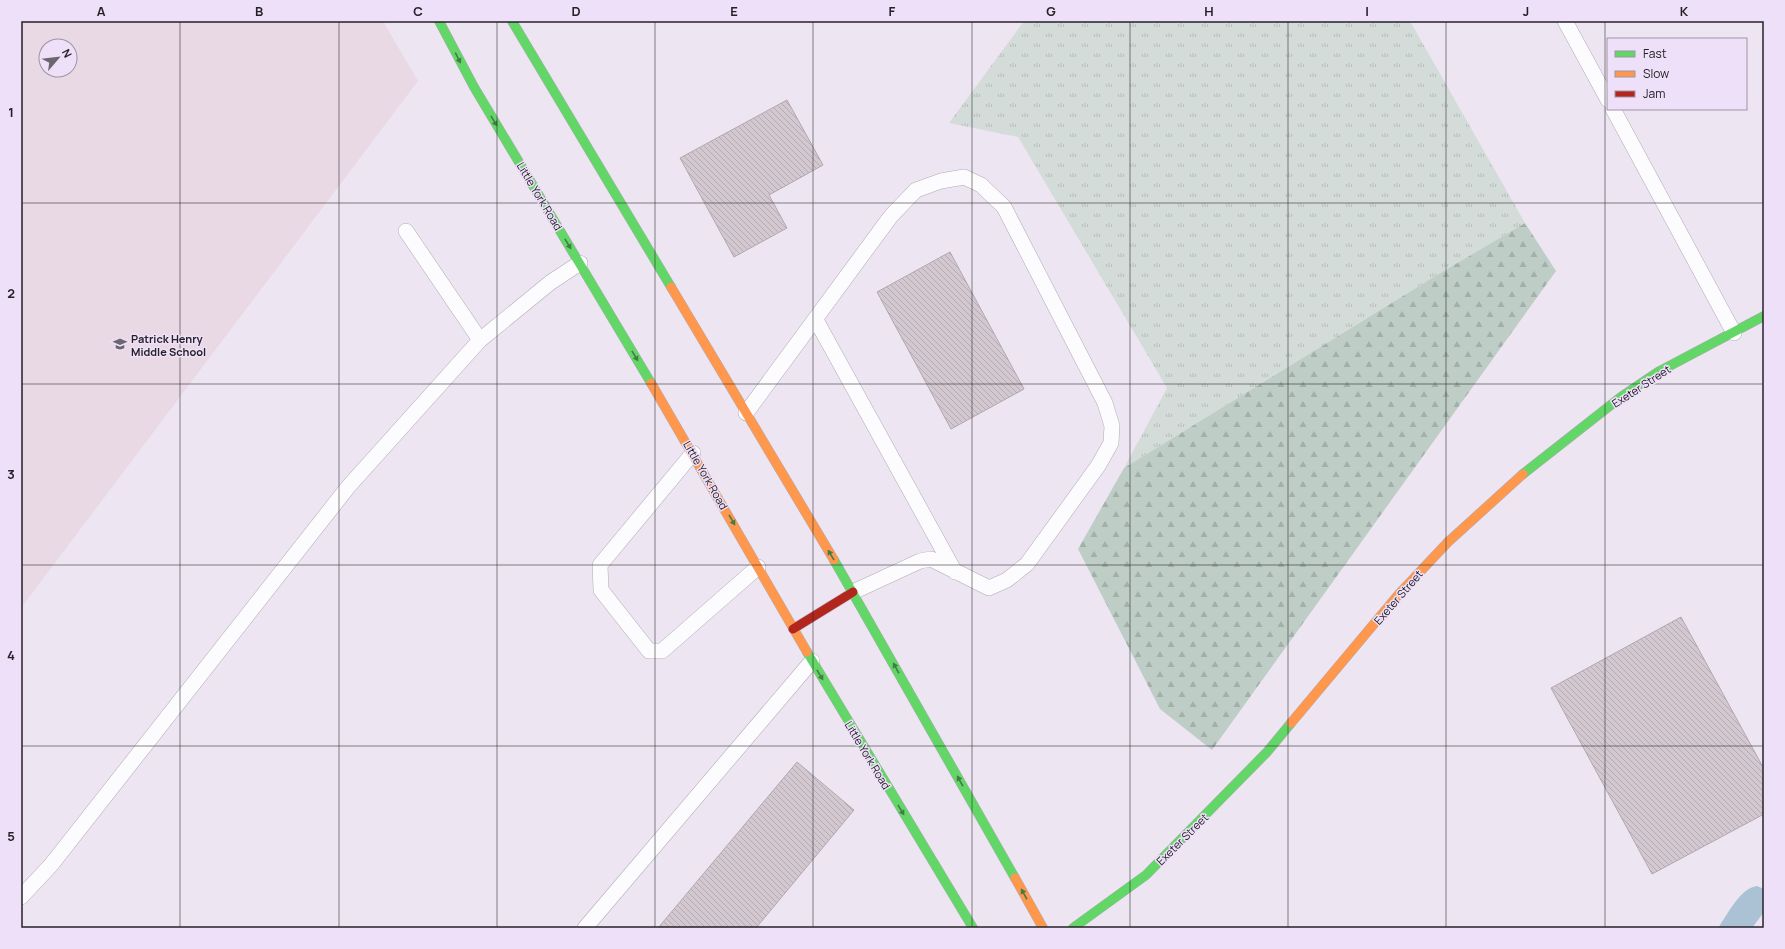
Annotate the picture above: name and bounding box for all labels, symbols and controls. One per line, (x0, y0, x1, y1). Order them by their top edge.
text: A (97, 2, 106, 20)
text: B (255, 2, 263, 20)
text: C (413, 2, 423, 20)
text: D (571, 2, 581, 20)
text: E (730, 2, 738, 20)
text: F (889, 2, 896, 20)
text: G (1046, 2, 1056, 20)
text: H (1204, 2, 1214, 20)
text: I (1365, 2, 1369, 20)
text: J (1523, 2, 1529, 20)
text: K (1680, 2, 1689, 20)
north arrow (38, 38, 78, 78)
legend (1607, 38, 1747, 110)
text: Fast (1643, 45, 1667, 62)
text: N (59, 46, 76, 60)
one-way arrow (455, 52, 462, 63)
text: Slow (1643, 65, 1669, 82)
text: Jam (1643, 85, 1665, 102)
text: 1 (8, 103, 14, 121)
one-way arrow (491, 115, 498, 127)
street label: Little York Road (514, 159, 566, 233)
one-way arrow (565, 238, 572, 250)
text: 2 (7, 284, 15, 302)
place label: Patrick Henry Middle School (131, 331, 206, 359)
school or university icon: Patrick Henry Middle School (112, 336, 128, 352)
one-way arrow (632, 350, 639, 362)
street label: Exeter Street (1609, 361, 1673, 411)
street label: Little York Road (680, 438, 732, 512)
text: 3 (7, 465, 15, 483)
one-way arrow (728, 514, 735, 526)
one-way arrow (828, 549, 835, 561)
street label: Exeter Street (1370, 567, 1426, 627)
text: 4 (7, 646, 15, 664)
one-way arrow (893, 662, 900, 674)
one-way arrow (816, 670, 824, 680)
street label: Little York Road (842, 718, 894, 792)
one-way arrow (957, 775, 964, 787)
one-way arrow (898, 804, 905, 816)
street label: Exeter Street (1153, 810, 1211, 868)
text: 5 (7, 827, 15, 845)
one-way arrow (1021, 888, 1028, 900)

